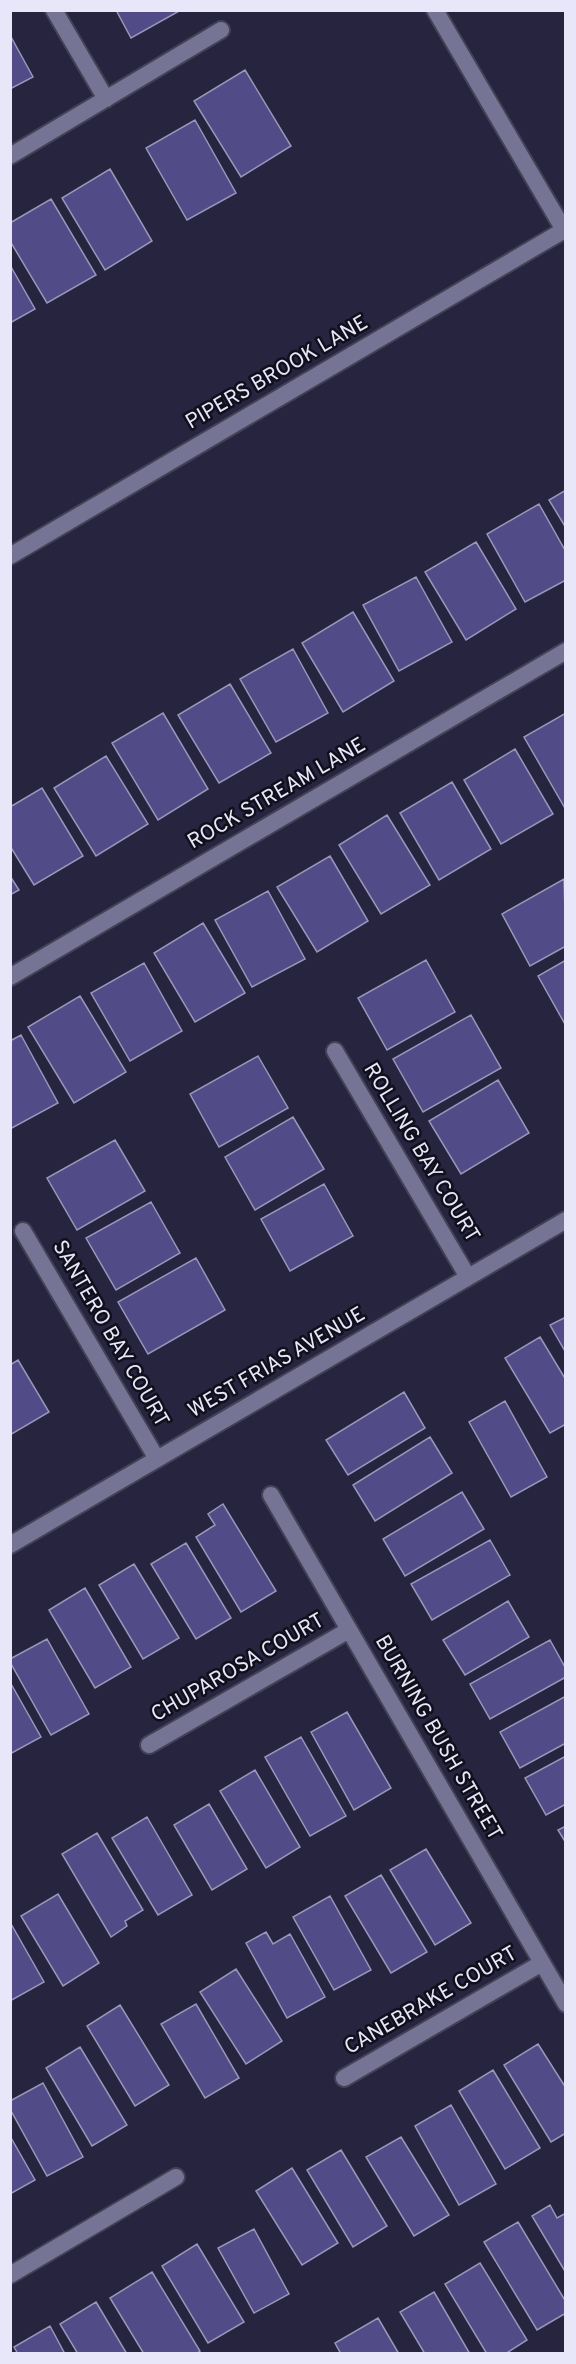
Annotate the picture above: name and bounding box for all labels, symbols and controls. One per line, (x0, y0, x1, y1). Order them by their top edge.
street label: PIPERS BROOK LANE (181, 310, 373, 436)
street label: ROCK STREAM LANE (183, 732, 371, 856)
street label: ROLLING BAY COURT (357, 1058, 485, 1248)
street label: SANTERO BAY COURT (45, 1236, 175, 1432)
street label: WEST FRIAS AVENUE (184, 1301, 370, 1425)
street label: CHUPAROSA COURT (146, 1607, 330, 1729)
street label: BURNING BUSH STREET (368, 1630, 508, 1846)
street label: CANEBRAKE COURT (340, 1940, 522, 2062)

